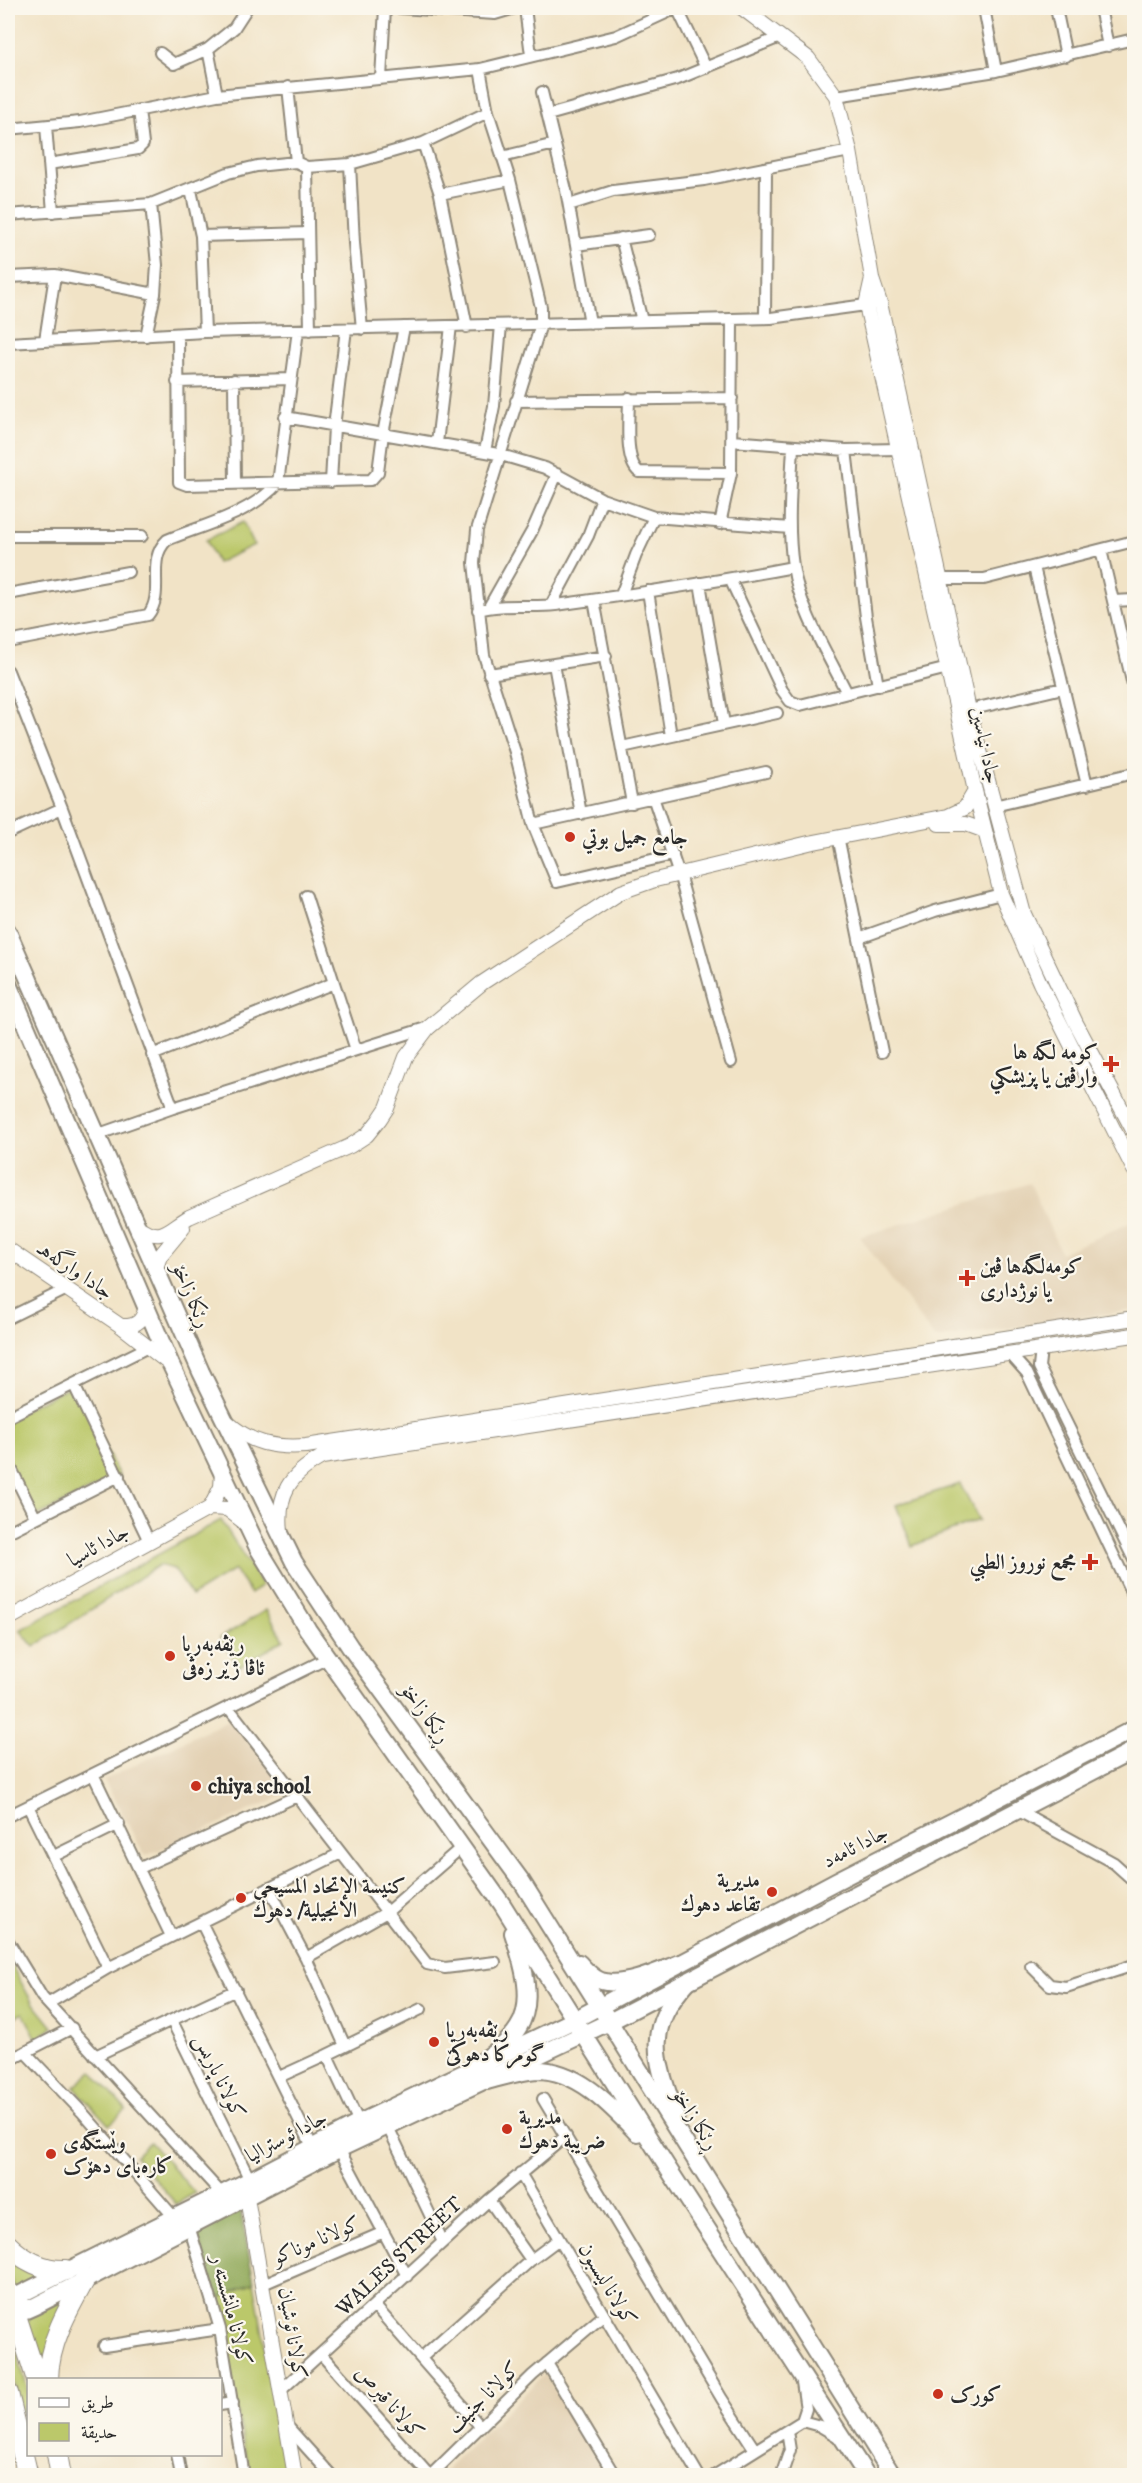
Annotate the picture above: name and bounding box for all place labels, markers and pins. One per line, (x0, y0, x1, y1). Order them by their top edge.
place label: جامع جميل بوتي (581, 825, 688, 856)
marker: جامع جميل بوتي (563, 830, 577, 844)
place label: كومه لگه ها وارڤين يا پزيشكي (990, 1039, 1098, 1095)
marker: كومه لگه ها وارڤين يا پزيشكي (1102, 1055, 1120, 1073)
place label: کومەلگەها ڤین یا نوژداری (980, 1253, 1083, 1304)
marker: کومەلگەها ڤین یا نوژداری (958, 1269, 976, 1287)
place label: مجمع نوروز الطبي (970, 1550, 1076, 1582)
marker: مجمع نوروز الطبي (1081, 1553, 1099, 1571)
place label: رێڤەبەریا ئاڤا ژێر زەڤی (181, 1632, 266, 1682)
marker: رێڤەبەریا ئاڤا ژێر زەڤی (163, 1649, 177, 1663)
place label: chiya school (208, 1774, 311, 1800)
marker: chiya school (189, 1779, 203, 1793)
place label: مديرية تقاعد دهوك (681, 1868, 761, 1918)
place label: كنيسة الإتحاد المسيحي الانجيلية/ دهوك (253, 1874, 406, 1924)
marker: مديرية تقاعد دهوك (765, 1885, 779, 1899)
marker: كنيسة الإتحاد المسيحي الانجيلية/ دهوك (234, 1891, 248, 1905)
place label: رێڤه‌به‌ریا گومركا دهوكێ (445, 2018, 545, 2069)
marker: رێڤه‌به‌ریا گومركا دهوكێ (427, 2035, 441, 2049)
place label: مديرية ضريبة دهوك (519, 2105, 606, 2155)
marker: مديرية ضريبة دهوك (500, 2122, 514, 2136)
place label: وێستگەی کارەبای دهۆک (63, 2129, 173, 2180)
marker: وێستگەی کارەبای دهۆک (44, 2147, 58, 2161)
place label: کورک (950, 2382, 1002, 2408)
marker: کورک (931, 2387, 945, 2401)

